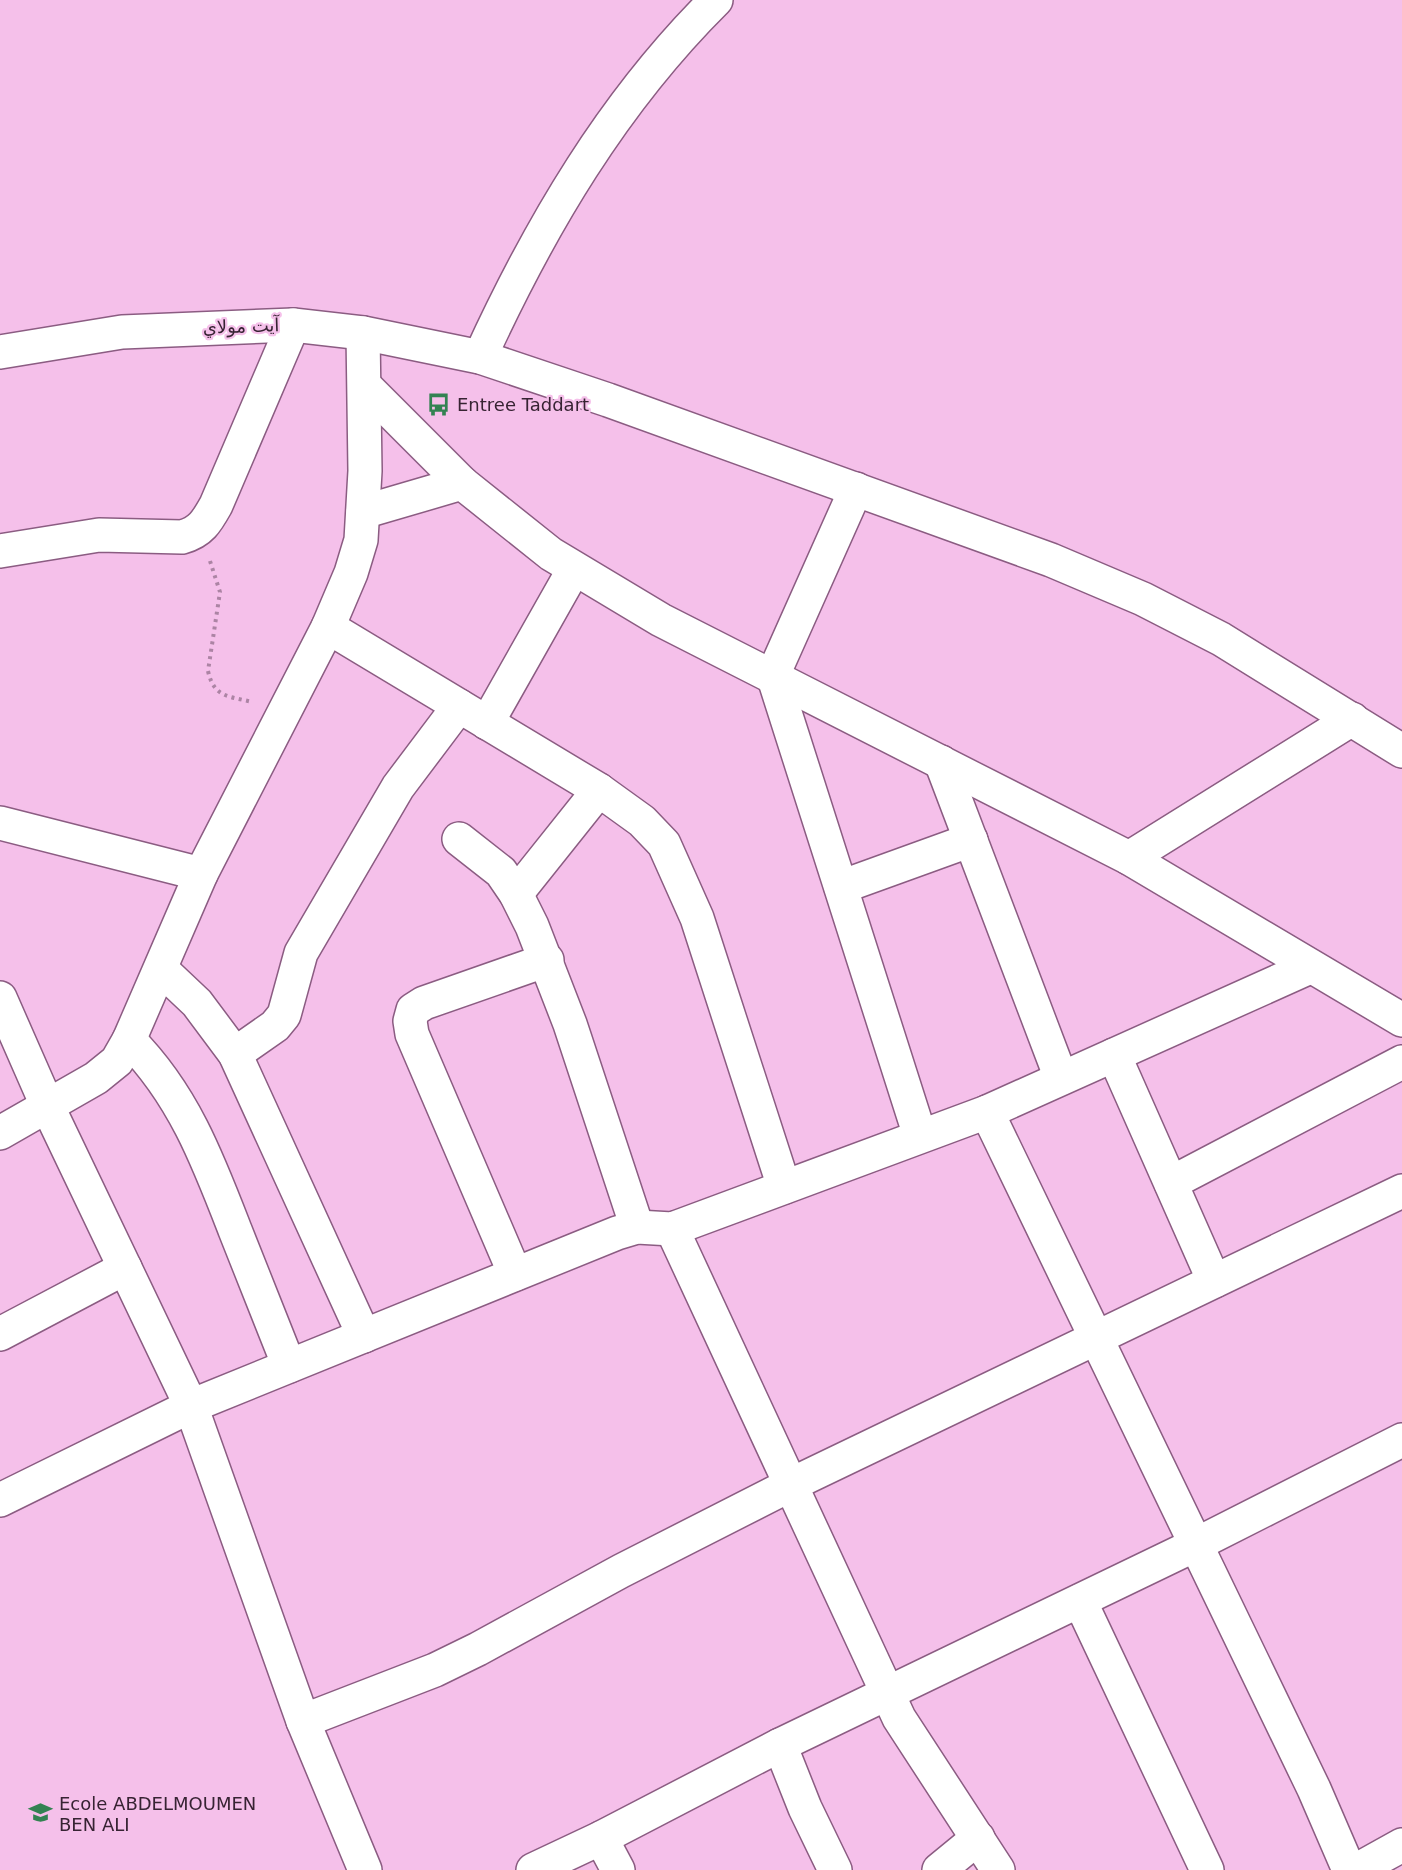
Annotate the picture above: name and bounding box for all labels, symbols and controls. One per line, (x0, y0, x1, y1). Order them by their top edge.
street label: آيت مولاي (202, 313, 281, 339)
bus stop icon: Entree Taddart (426, 391, 452, 417)
place label: Entree Taddart (457, 394, 589, 415)
place label: Ecole ABDELMOUMEN BEN ALI (59, 1793, 256, 1835)
school or university icon: Ecole ABDELMOUMEN BEN ALI (28, 1800, 54, 1826)

